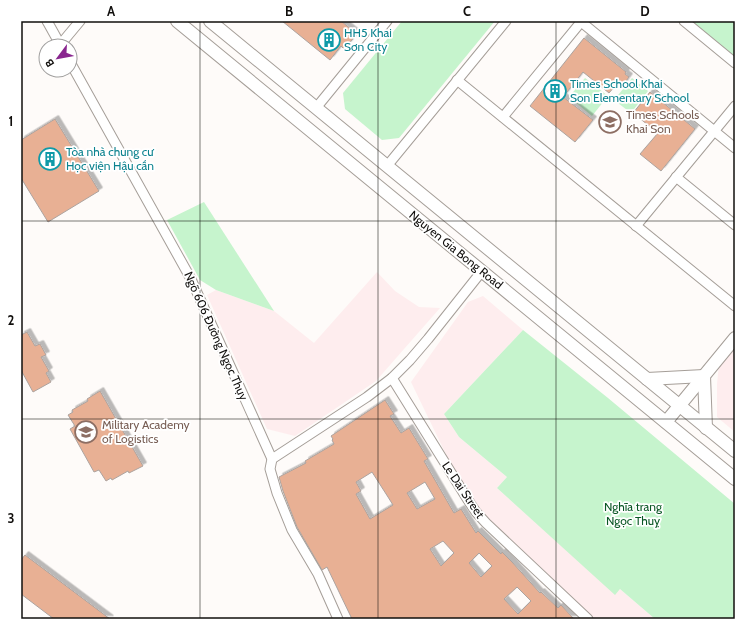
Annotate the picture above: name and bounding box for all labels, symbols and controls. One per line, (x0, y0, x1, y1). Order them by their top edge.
text: A (107, 3, 116, 19)
text: B (285, 3, 293, 19)
text: C (463, 3, 471, 19)
text: D (640, 3, 650, 19)
place label: HH5 Khai Sơn City (344, 25, 392, 54)
building icon: HH5 Khai Sơn City (316, 27, 342, 53)
north arrow (38, 38, 78, 78)
text: B (42, 57, 57, 70)
place label: Times School Khai Son Elementary School (570, 76, 689, 105)
building icon: Times School Khai Son Elementary School (542, 78, 568, 104)
place label: Times Schools Khai Son (626, 107, 699, 136)
school or university icon: Times Schools Khai Son (597, 109, 623, 135)
text: 1 (9, 113, 13, 129)
place label: Tòa nhà chung cư Học viện Hậu cần (66, 144, 154, 173)
building icon: Tòa nhà chung cư Học viện Hậu cần (37, 146, 63, 172)
street label: Nguyen Gia Bong Road (406, 207, 506, 292)
street label: Ngõ 606 Đường Ngọc Thụy (181, 269, 252, 403)
text: 2 (8, 312, 15, 328)
place label: Military Academy of Logistics (102, 417, 190, 446)
school or university icon: Military Academy of Logistics (73, 419, 99, 445)
street label: Le Dai Street (439, 458, 488, 521)
park label: Nghĩa trang Ngọc Thuỵ (604, 499, 663, 528)
text: 3 (7, 510, 15, 526)

